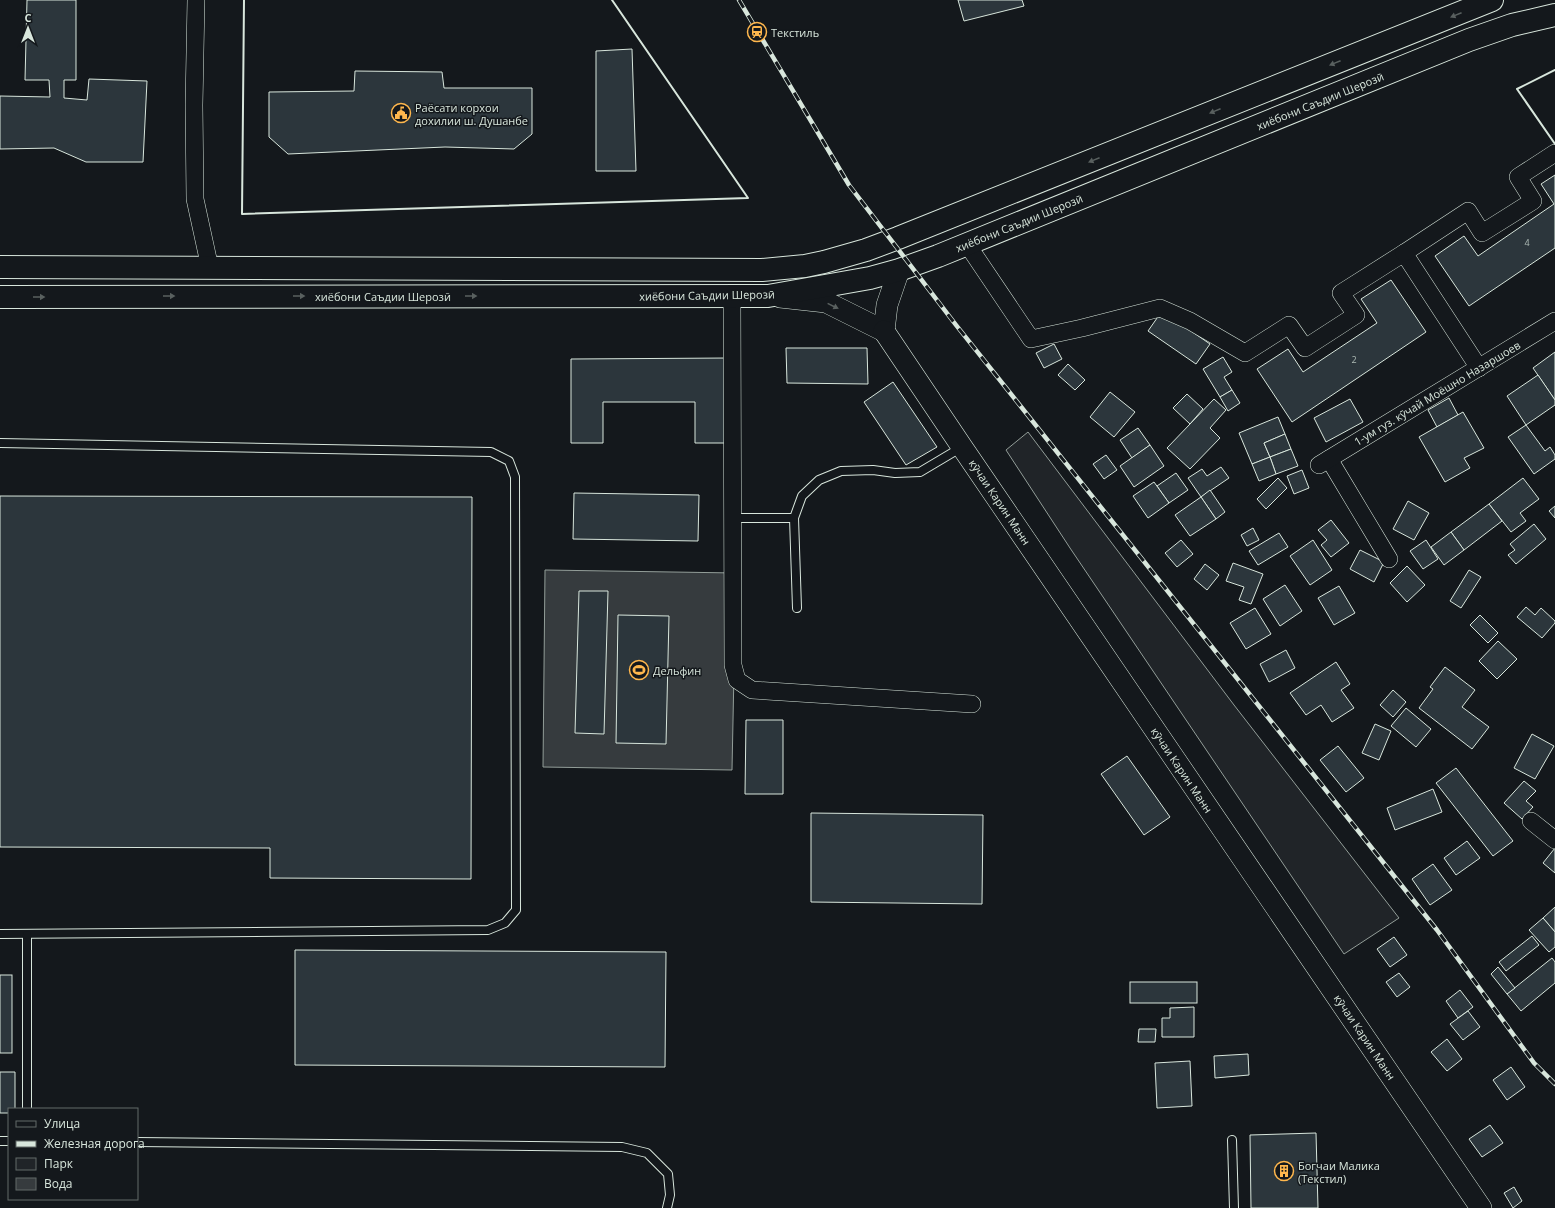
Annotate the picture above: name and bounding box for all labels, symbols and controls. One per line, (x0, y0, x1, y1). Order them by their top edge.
north arrow (8, 8, 48, 48)
text: С (24, 10, 32, 25)
one-way arrow (1450, 12, 1462, 18)
station icon: Текстиль (746, 21, 768, 43)
place label: Текстиль (771, 25, 819, 40)
one-way arrow (1330, 60, 1341, 66)
street label: хиёбони Саъдии Шерозӣ (1254, 69, 1386, 133)
place label: Раёсати корхои дохилии ш. Душанбе (415, 100, 528, 128)
public building icon: Раёсати корхои дохилии ш. Душанбе (390, 102, 412, 124)
one-way arrow (1208, 109, 1220, 115)
one-way arrow (1088, 157, 1100, 163)
street label: хиёбони Саъдии Шерозӣ (953, 191, 1085, 255)
house number: 4 (1524, 236, 1530, 249)
street label: хиёбони Саъдии Шерозӣ (639, 286, 775, 304)
street label: хиёбони Саъдии Шерозӣ (315, 289, 451, 304)
one-way arrow (163, 293, 176, 299)
one-way arrow (293, 293, 306, 299)
one-way arrow (465, 293, 478, 299)
one-way arrow (33, 294, 46, 300)
one-way arrow (828, 302, 839, 309)
street label: 1-ум гуз. кӯчай Моёшно Назаршоев (1351, 337, 1523, 449)
house number: 2 (1351, 353, 1357, 366)
street label: кӯчаи Карин Манн (966, 456, 1034, 548)
sports icon: Дельфин (628, 659, 650, 681)
place label: Дельфин (653, 663, 701, 678)
street label: кӯчаи Карин Манн (1148, 724, 1216, 816)
street label: кӯчаи Карин Манн (1331, 991, 1399, 1083)
legend (8, 1108, 138, 1200)
text: Улица (44, 1115, 80, 1132)
text: Железная дорога (44, 1135, 145, 1152)
text: Парк (44, 1155, 74, 1172)
place label: Богчаи Малика (Текстил) (1298, 1158, 1380, 1186)
building icon: Богчаи Малика (Текстил) (1273, 1160, 1295, 1182)
text: Вода (44, 1175, 73, 1192)

